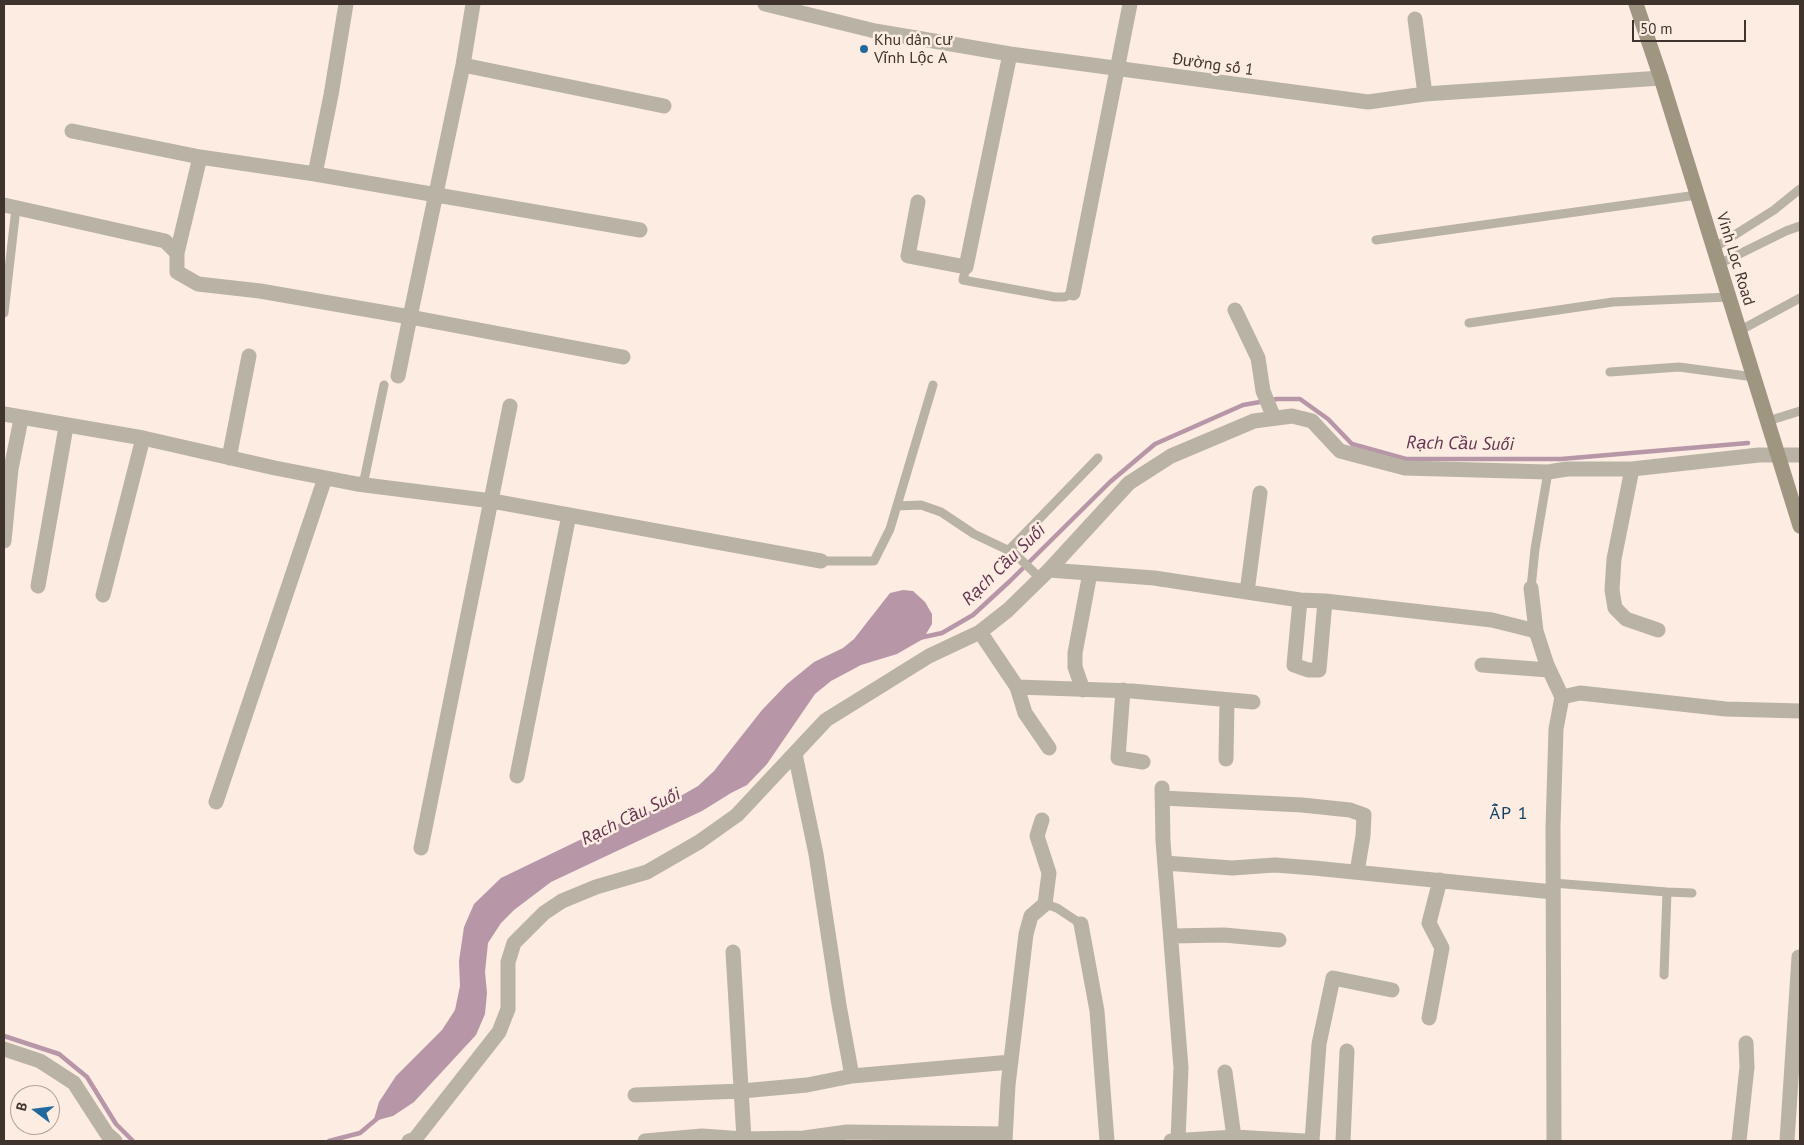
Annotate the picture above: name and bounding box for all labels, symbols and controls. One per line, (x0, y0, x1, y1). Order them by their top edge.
scale bar (1634, 10, 1748, 42)
text: 50 m (1640, 19, 1673, 38)
place label: Khu dân cư Vĩnh Lộc A (874, 30, 953, 68)
marker: Khu dân cư Vĩnh Lộc A (858, 43, 870, 55)
street label: Đường số 1 (1171, 50, 1255, 80)
street label: Vinh Loc Road (1712, 210, 1758, 308)
water label: Rạch Cầu Suối (1406, 432, 1514, 456)
water label: Rạch Cầu Suối (958, 520, 1050, 610)
water label: Rạch Cầu Suối (578, 784, 684, 850)
district label: ẤP 1 (1489, 803, 1529, 825)
north arrow (10, 1085, 60, 1135)
text: B (12, 1100, 31, 1113)

